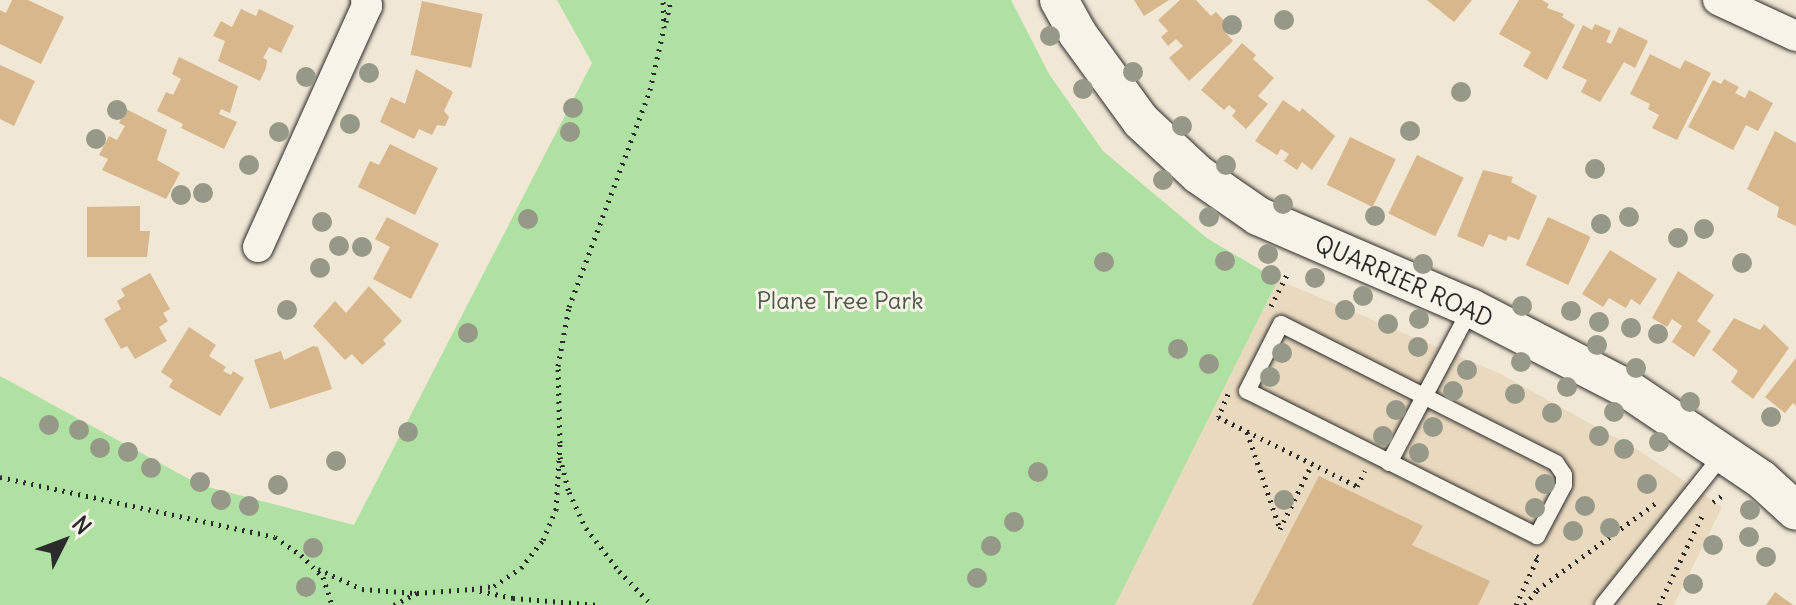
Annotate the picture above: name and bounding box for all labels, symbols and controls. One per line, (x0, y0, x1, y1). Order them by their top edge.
street label: QUARRIER ROAD (1310, 229, 1498, 333)
park label: Plane Tree Park (756, 287, 924, 315)
north arrow (24, 501, 104, 581)
text: N (66, 510, 97, 540)

